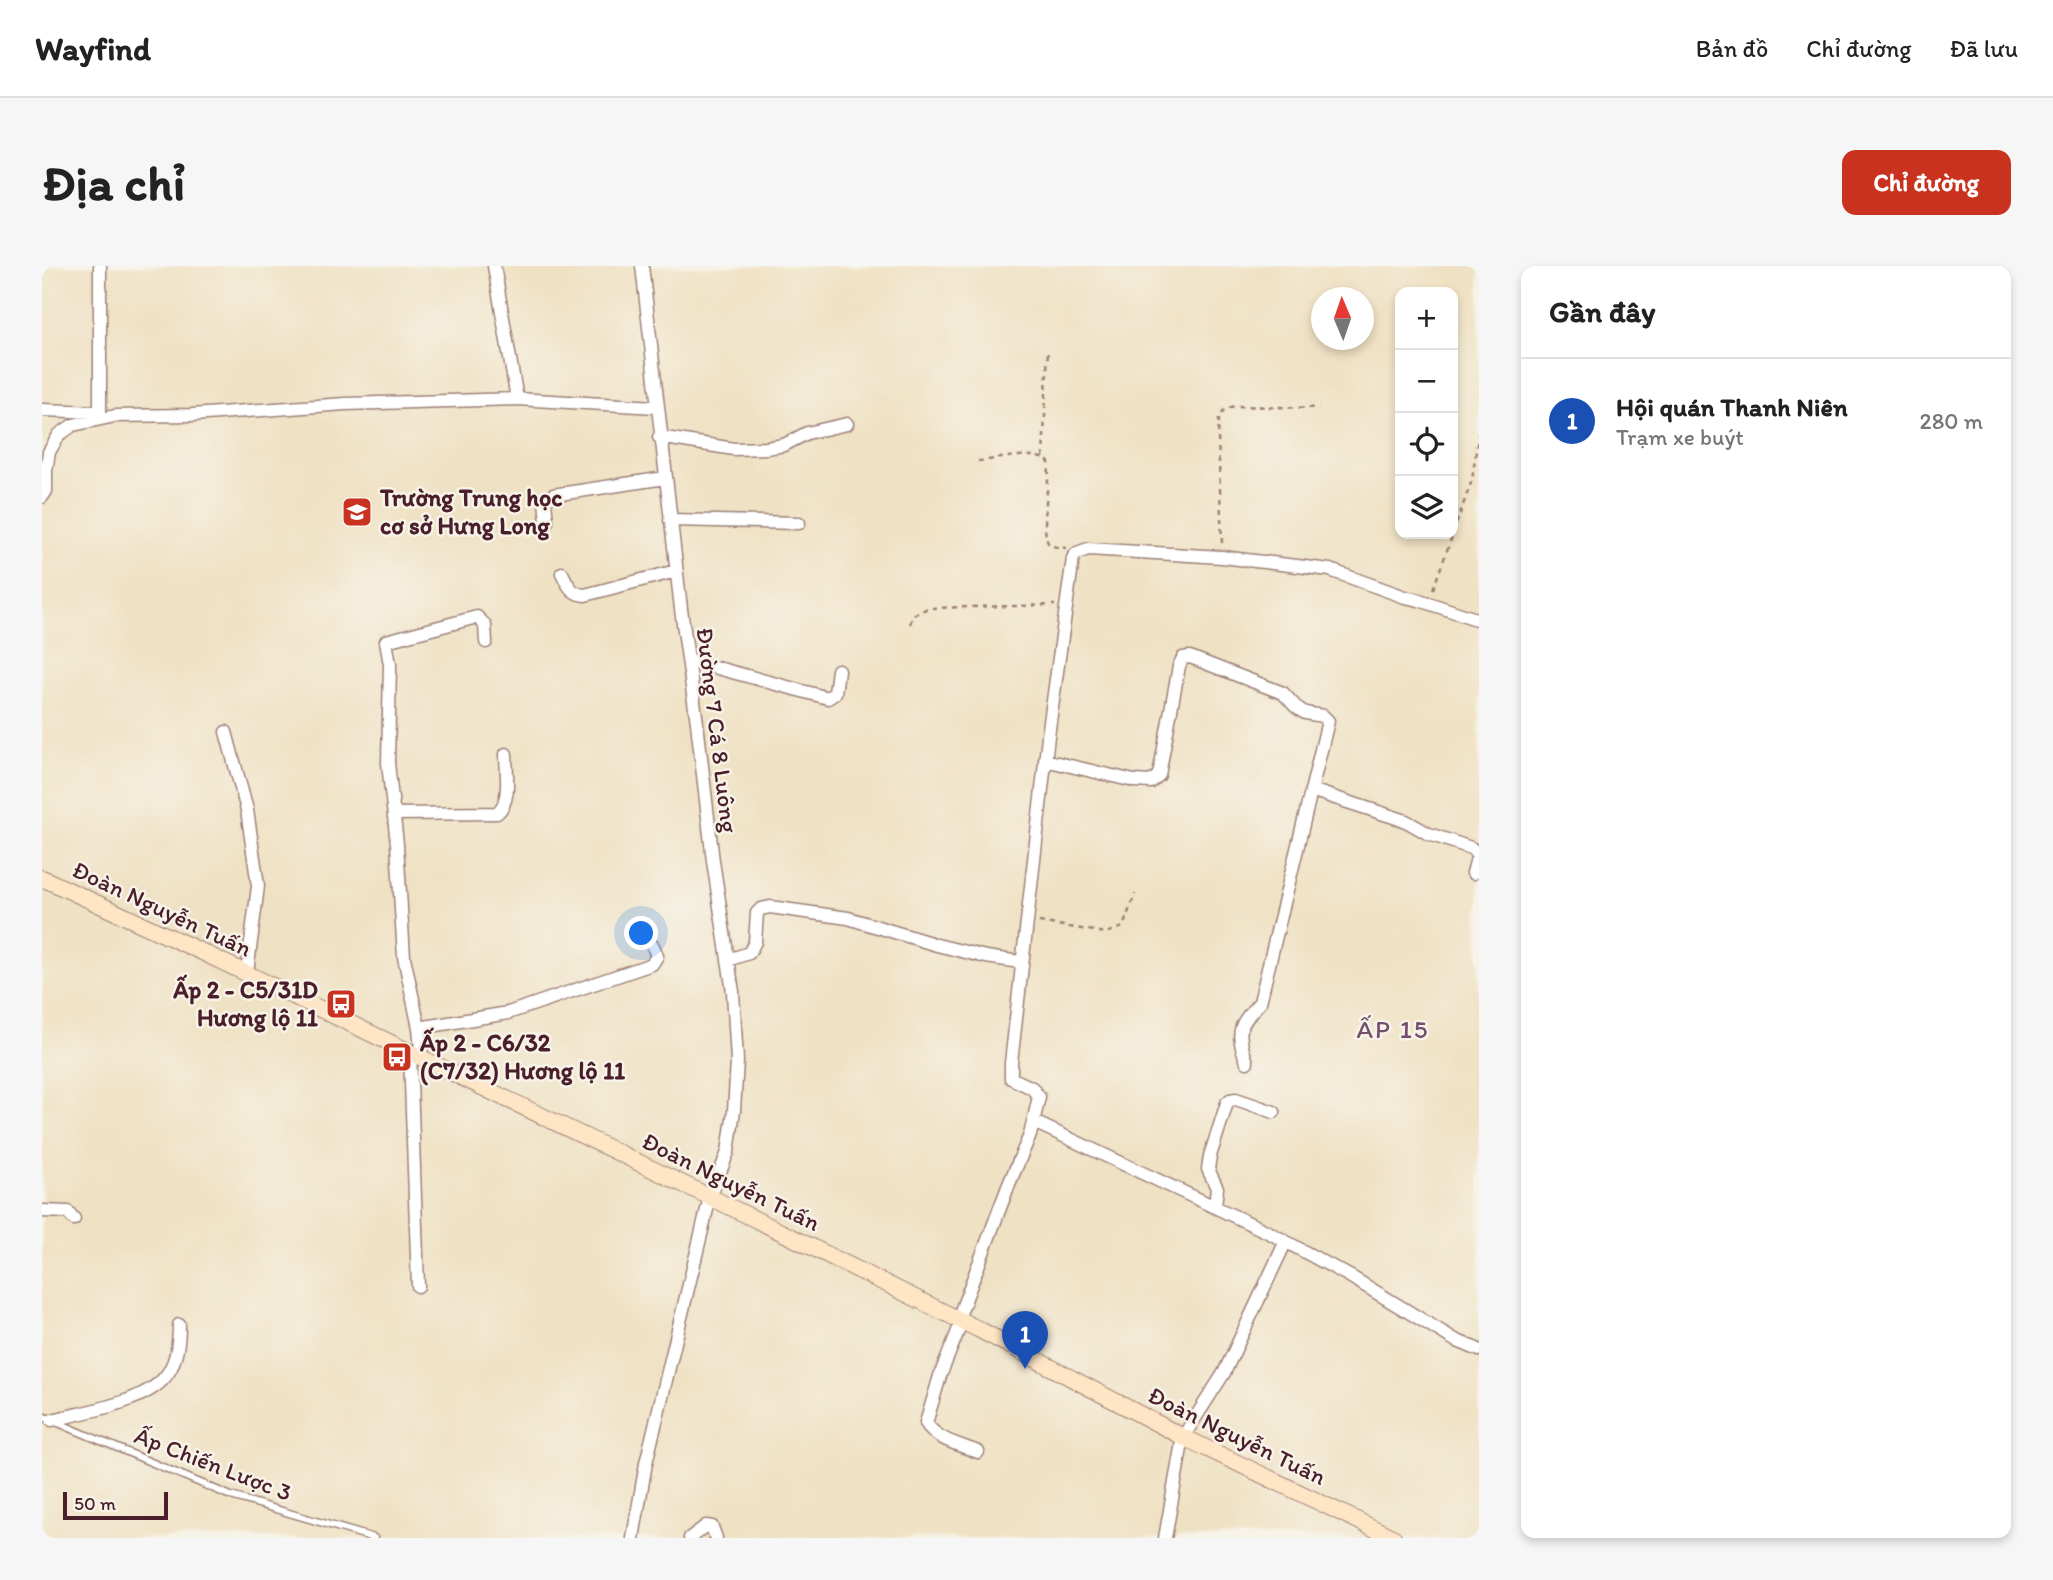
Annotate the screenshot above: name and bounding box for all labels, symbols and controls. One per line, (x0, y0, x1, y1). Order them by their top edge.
text: Wayfind (35, 29, 151, 68)
text: Bản đồ (1696, 34, 1768, 63)
text: Chỉ đường (1806, 34, 1912, 63)
text: Đã lưu (1950, 34, 2018, 63)
button: Chỉ đường (1842, 150, 2011, 215)
text: Địa chỉ (42, 153, 185, 212)
north arrow (1311, 287, 1374, 350)
map controls (1395, 287, 1458, 539)
button: + (1395, 287, 1458, 350)
text: Gần đây (1549, 293, 1655, 330)
button: − (1395, 350, 1458, 413)
text: Hội quán Thanh Niên (1616, 391, 1848, 423)
text: 1 (1567, 407, 1577, 435)
text: 280 m (1920, 407, 1983, 435)
button: locate (1395, 413, 1458, 476)
text: Trạm xe buýt (1616, 423, 1744, 451)
button: layers (1395, 476, 1458, 539)
place label: Trường Trung học cơ sở Hưng Long (379, 483, 563, 541)
school or university icon: Trường Trung học cơ sở Hưng Long (340, 495, 374, 529)
street label: Đường 7 Cá 8 Luông (691, 626, 745, 835)
street label: Đoàn Nguyễn Tuấn (68, 854, 257, 963)
your location (624, 916, 658, 950)
place label: Ấp 2 - C5/31D Hương lộ 11 (172, 974, 319, 1033)
bus stop icon: Ấp 2 - C5/31D Hương lộ 11 (324, 987, 358, 1021)
district label: ẤP 15 (1356, 1013, 1430, 1045)
place label: Ấp 2 - C6/32 (C7/32) Hương lộ 11 (419, 1027, 626, 1086)
bus stop icon: Ấp 2 - C6/32 (C7/32) Hương lộ 11 (380, 1040, 414, 1074)
street label: Đoàn Nguyễn Tuấn (637, 1126, 825, 1237)
pin: 1 (1002, 1311, 1048, 1369)
street label: Đoàn Nguyễn Tuấn (1143, 1380, 1331, 1491)
street label: Ấp Chiến Lược 3 (130, 1420, 296, 1507)
scale bar (63, 1489, 168, 1521)
text: 50 m (74, 1492, 116, 1515)

